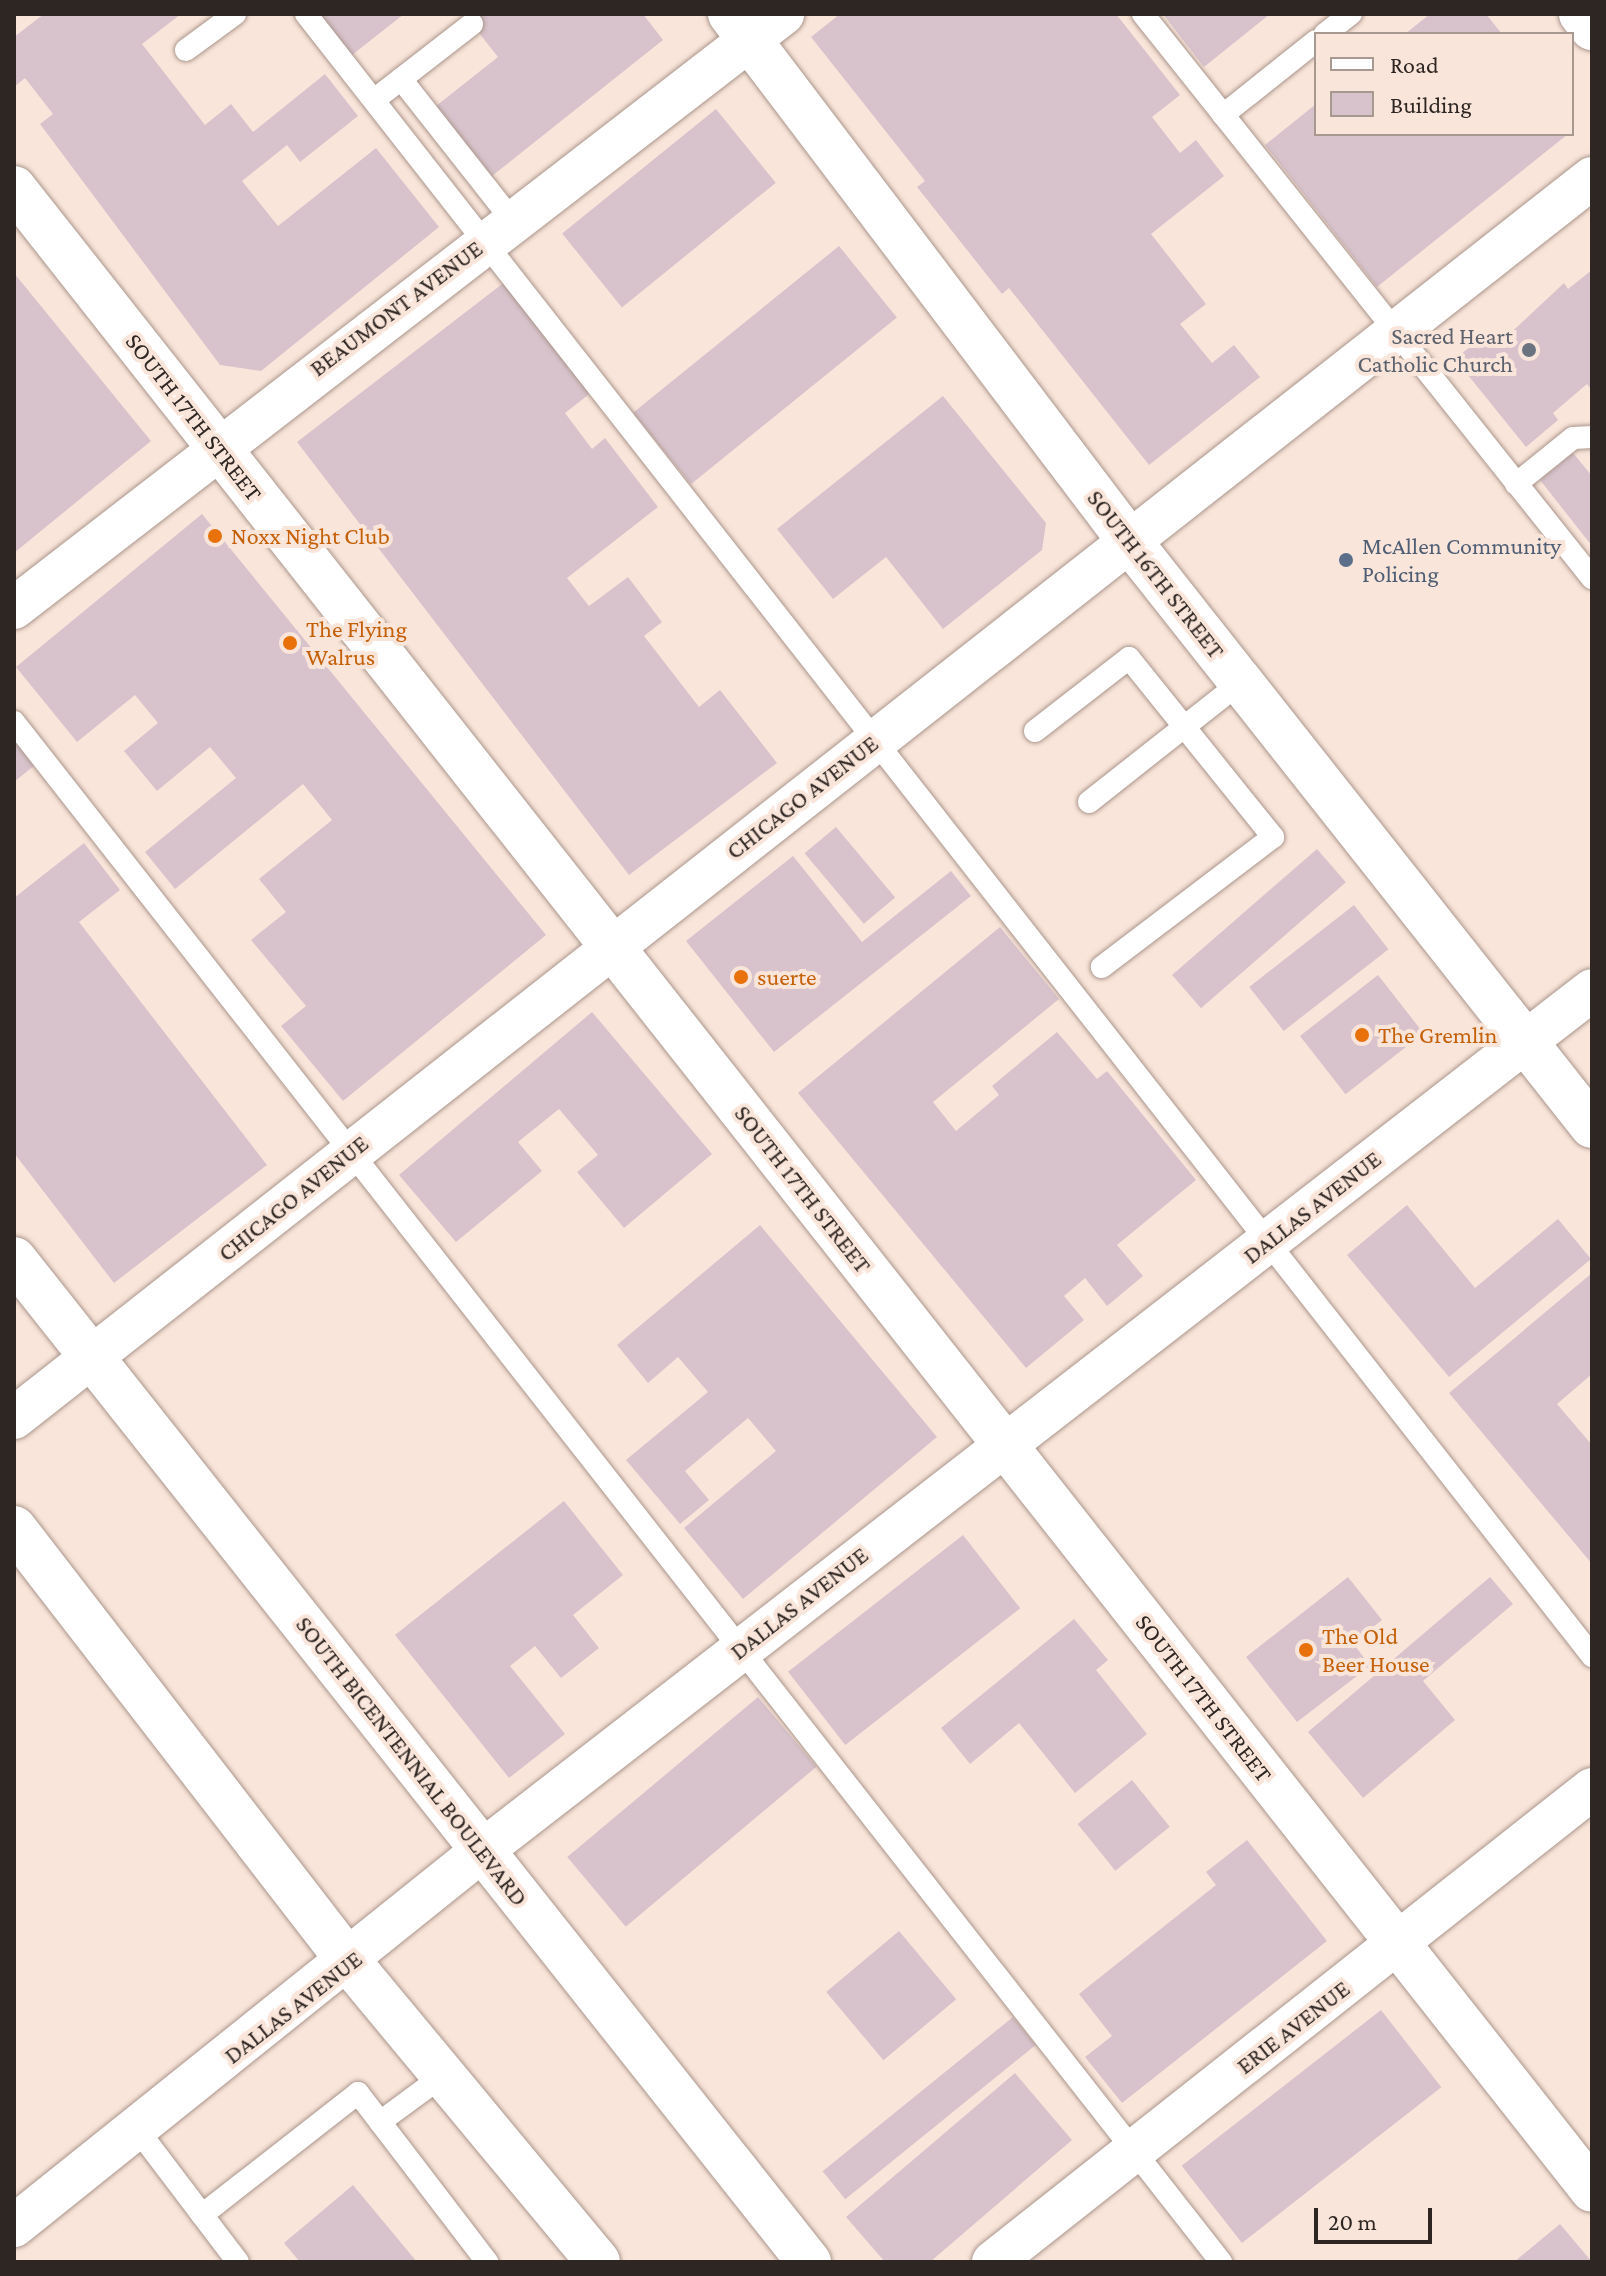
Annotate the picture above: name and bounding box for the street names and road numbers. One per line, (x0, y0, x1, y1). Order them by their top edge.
street label: BEAUMONT AVENUE (304, 234, 488, 382)
street label: SOUTH 17TH STREET (120, 327, 268, 507)
street label: SOUTH 16TH STREET (1081, 484, 1231, 664)
street label: CHICAGO AVENUE (720, 729, 884, 865)
street label: SOUTH 17TH STREET (729, 1099, 877, 1279)
street label: CHICAGO AVENUE (212, 1129, 374, 1267)
street label: DALLAS AVENUE (1237, 1144, 1387, 1270)
street label: DALLAS AVENUE (724, 1540, 874, 1666)
street label: SOUTH 17TH STREET (1130, 1608, 1278, 1788)
street label: SOUTH BICENTENNIAL BOULEVARD (290, 1610, 534, 1912)
street label: DALLAS AVENUE (218, 1944, 368, 2070)
street label: ERIE AVENUE (1231, 1974, 1355, 2080)

